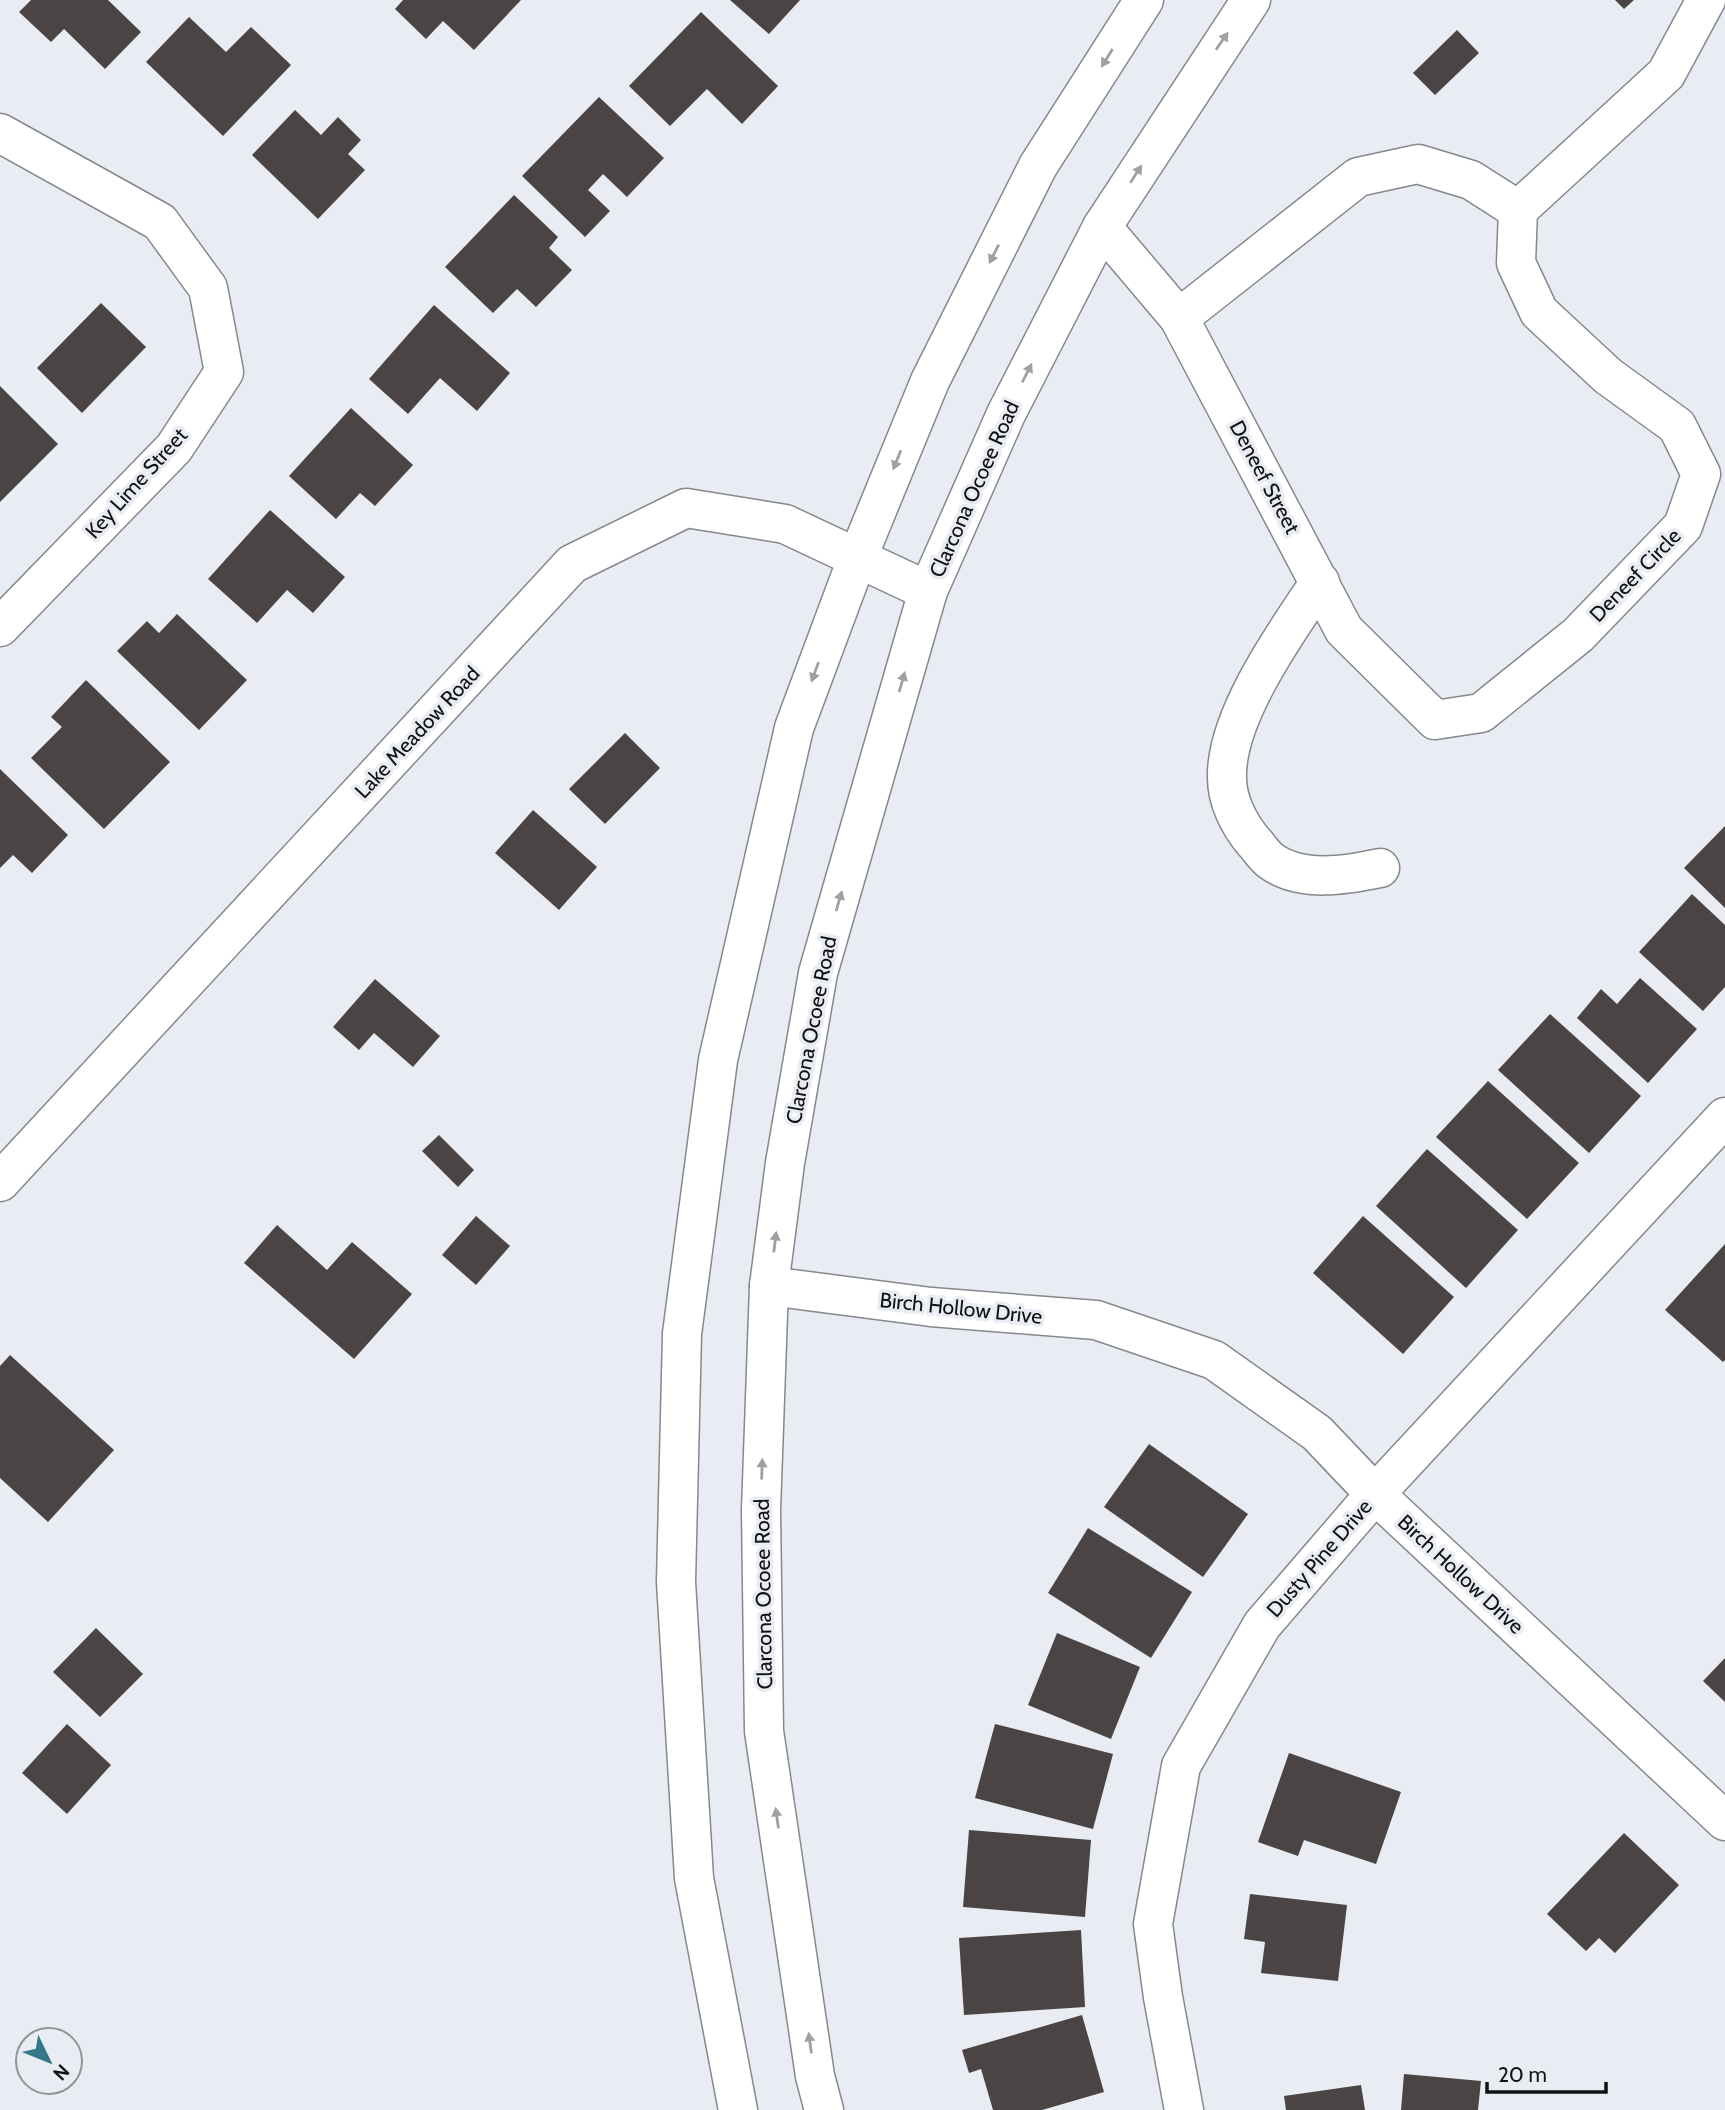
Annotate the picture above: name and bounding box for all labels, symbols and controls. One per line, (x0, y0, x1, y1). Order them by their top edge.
one-way arrow (1214, 32, 1228, 50)
one-way arrow (1101, 48, 1114, 67)
one-way arrow (1130, 164, 1143, 183)
one-way arrow (988, 244, 999, 264)
one-way arrow (1021, 363, 1033, 383)
street label: Clarcona Ocoee Road (924, 397, 1024, 581)
street label: Deneef Street (1225, 416, 1305, 538)
street label: Key Lime Street (80, 423, 192, 543)
one-way arrow (892, 450, 903, 471)
street label: Deneef Circle (1584, 523, 1686, 627)
street label: Lake Meadow Road (349, 661, 485, 803)
one-way arrow (809, 662, 820, 683)
one-way arrow (897, 672, 907, 693)
one-way arrow (834, 890, 844, 911)
street label: Clarcona Ocoee Road (781, 934, 841, 1126)
one-way arrow (769, 1231, 780, 1253)
street label: Birch Hollow Drive (879, 1287, 1044, 1329)
one-way arrow (757, 1458, 768, 1480)
street label: Dusty Pine Drive (1261, 1494, 1377, 1622)
street label: Clarcona Ocoee Road (749, 1499, 777, 1689)
street label: Birch Hollow Drive (1393, 1509, 1529, 1639)
one-way arrow (771, 1807, 782, 1829)
north arrow (14, 2026, 84, 2096)
one-way arrow (805, 2032, 816, 2054)
scale bar (1487, 2050, 1606, 2094)
text: N (48, 2059, 74, 2085)
text: 20 m (1498, 2062, 1547, 2087)

